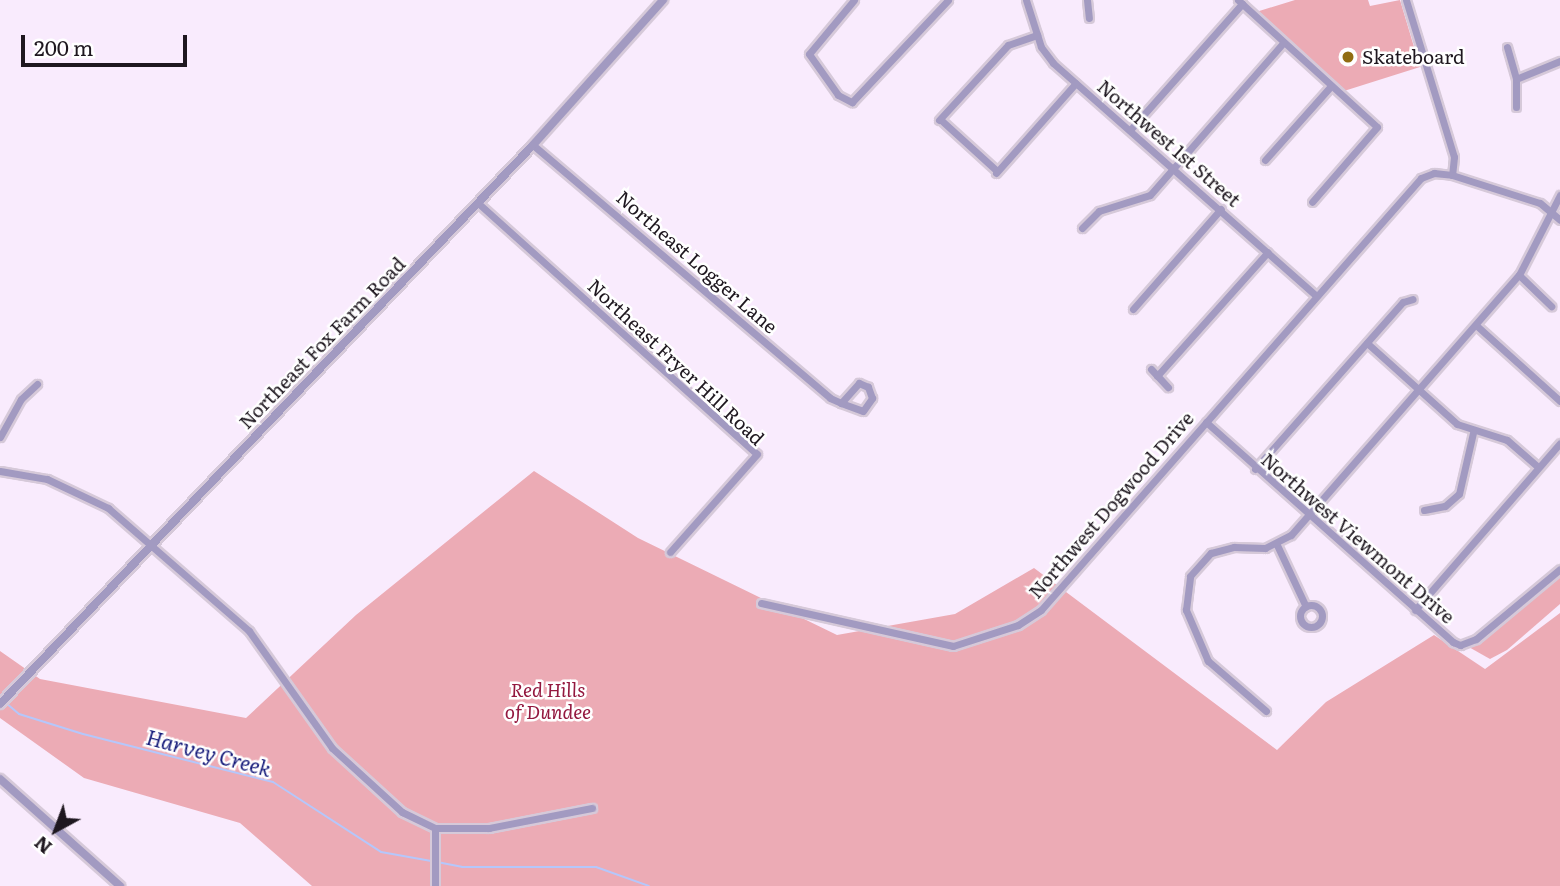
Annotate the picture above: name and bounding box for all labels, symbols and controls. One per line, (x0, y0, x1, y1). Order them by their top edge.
scale bar (24, 21, 191, 65)
text: 200 m (34, 31, 94, 62)
place label: Skateboard (1362, 46, 1465, 68)
marker: Skateboard (1340, 49, 1356, 65)
street label: Northwest 1st Street (1093, 75, 1245, 211)
street label: Northeast Logger Lane (612, 186, 782, 338)
street label: Northeast Fox Farm Road (234, 253, 410, 433)
street label: Northeast Fryer Hill Road (583, 274, 769, 450)
street label: Northwest Dogwood Drive (1024, 407, 1198, 603)
street label: Northwest Viewmont Drive (1257, 448, 1459, 628)
park label: Red Hills of Dundee (505, 679, 591, 723)
water label: Harvey Creek (144, 723, 274, 781)
north arrow (21, 795, 91, 865)
text: N (27, 830, 57, 862)

